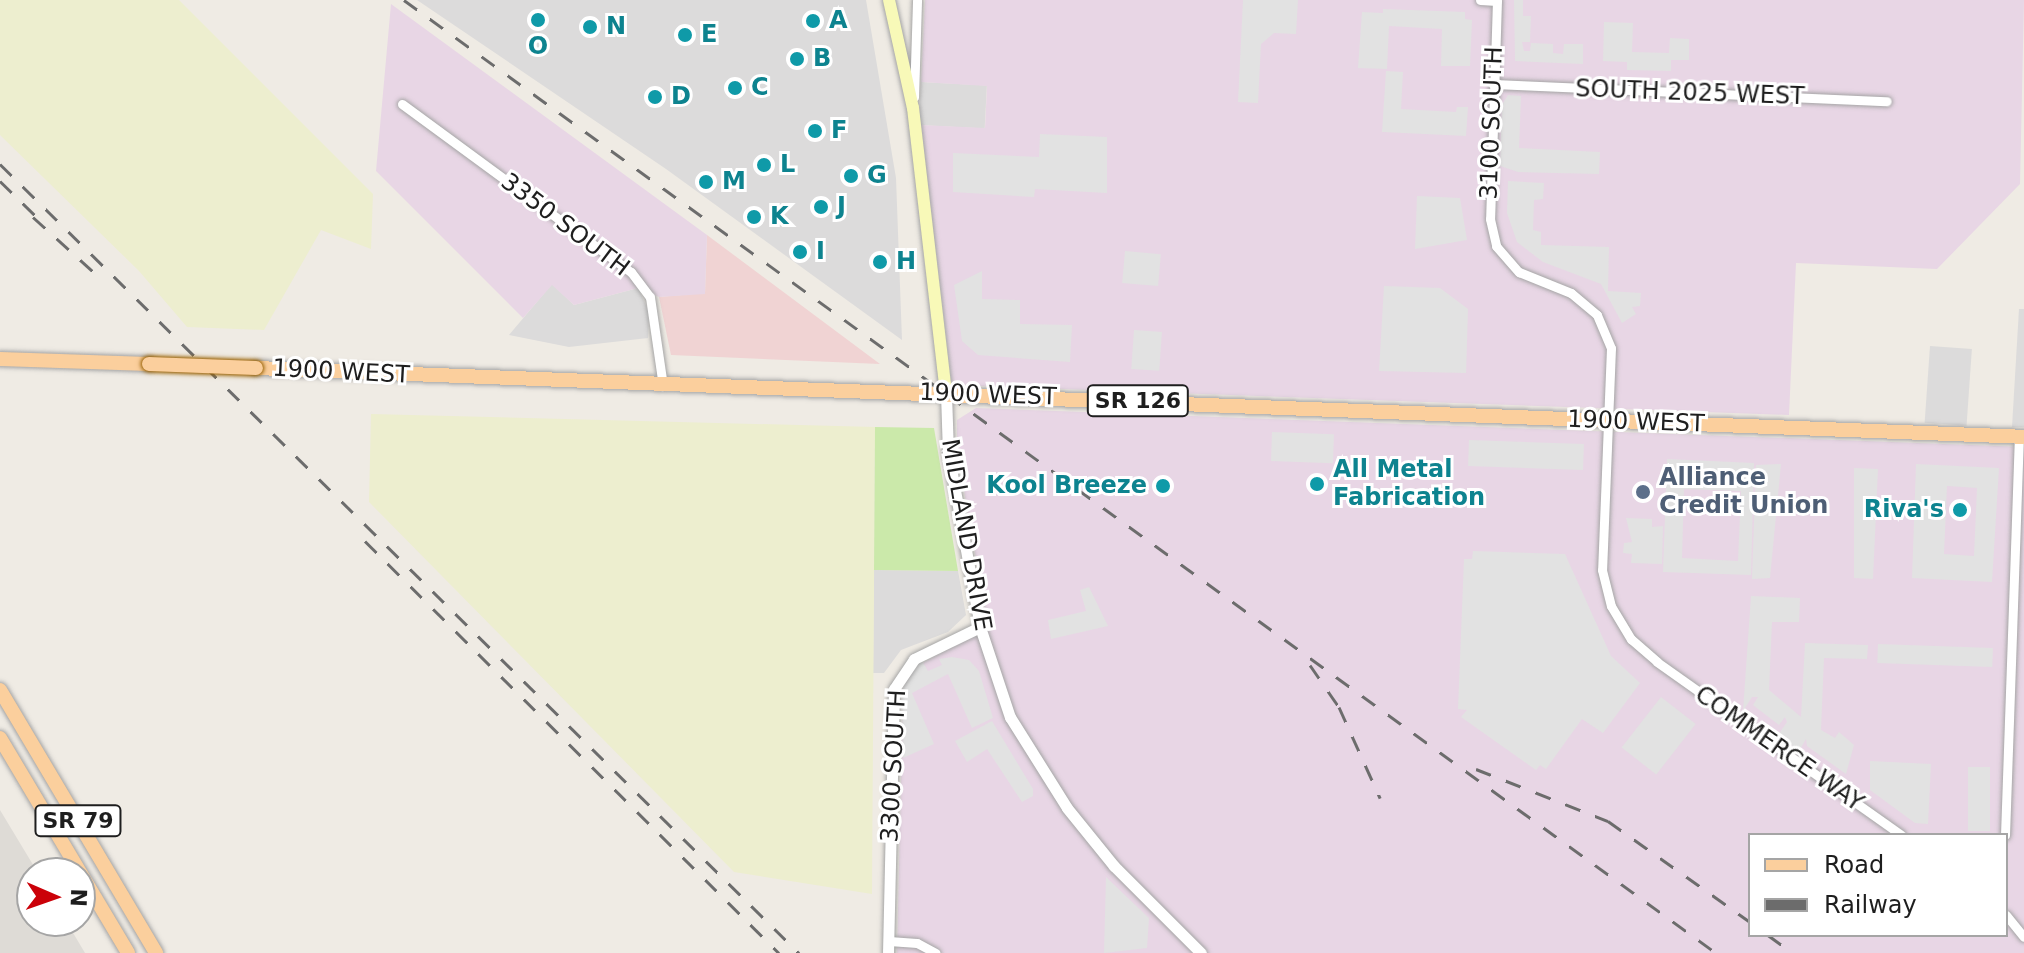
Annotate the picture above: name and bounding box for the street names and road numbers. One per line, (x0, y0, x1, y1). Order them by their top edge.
street label: 3100 SOUTH (1475, 46, 1509, 200)
street label: SOUTH 2025 WEST (1575, 75, 1805, 111)
street label: 3350 SOUTH (495, 167, 635, 283)
street label: 1900 WEST (272, 354, 410, 390)
street label: 1900 WEST (919, 378, 1057, 412)
road number: SR 126 (1086, 383, 1190, 419)
street label: 1900 WEST (1567, 405, 1705, 439)
street label: MIDLAND DRIVE (935, 437, 997, 633)
street label: COMMERCE WAY (1689, 680, 1869, 818)
street label: 3300 SOUTH (876, 689, 912, 843)
road number: SR 79 (34, 803, 122, 839)

